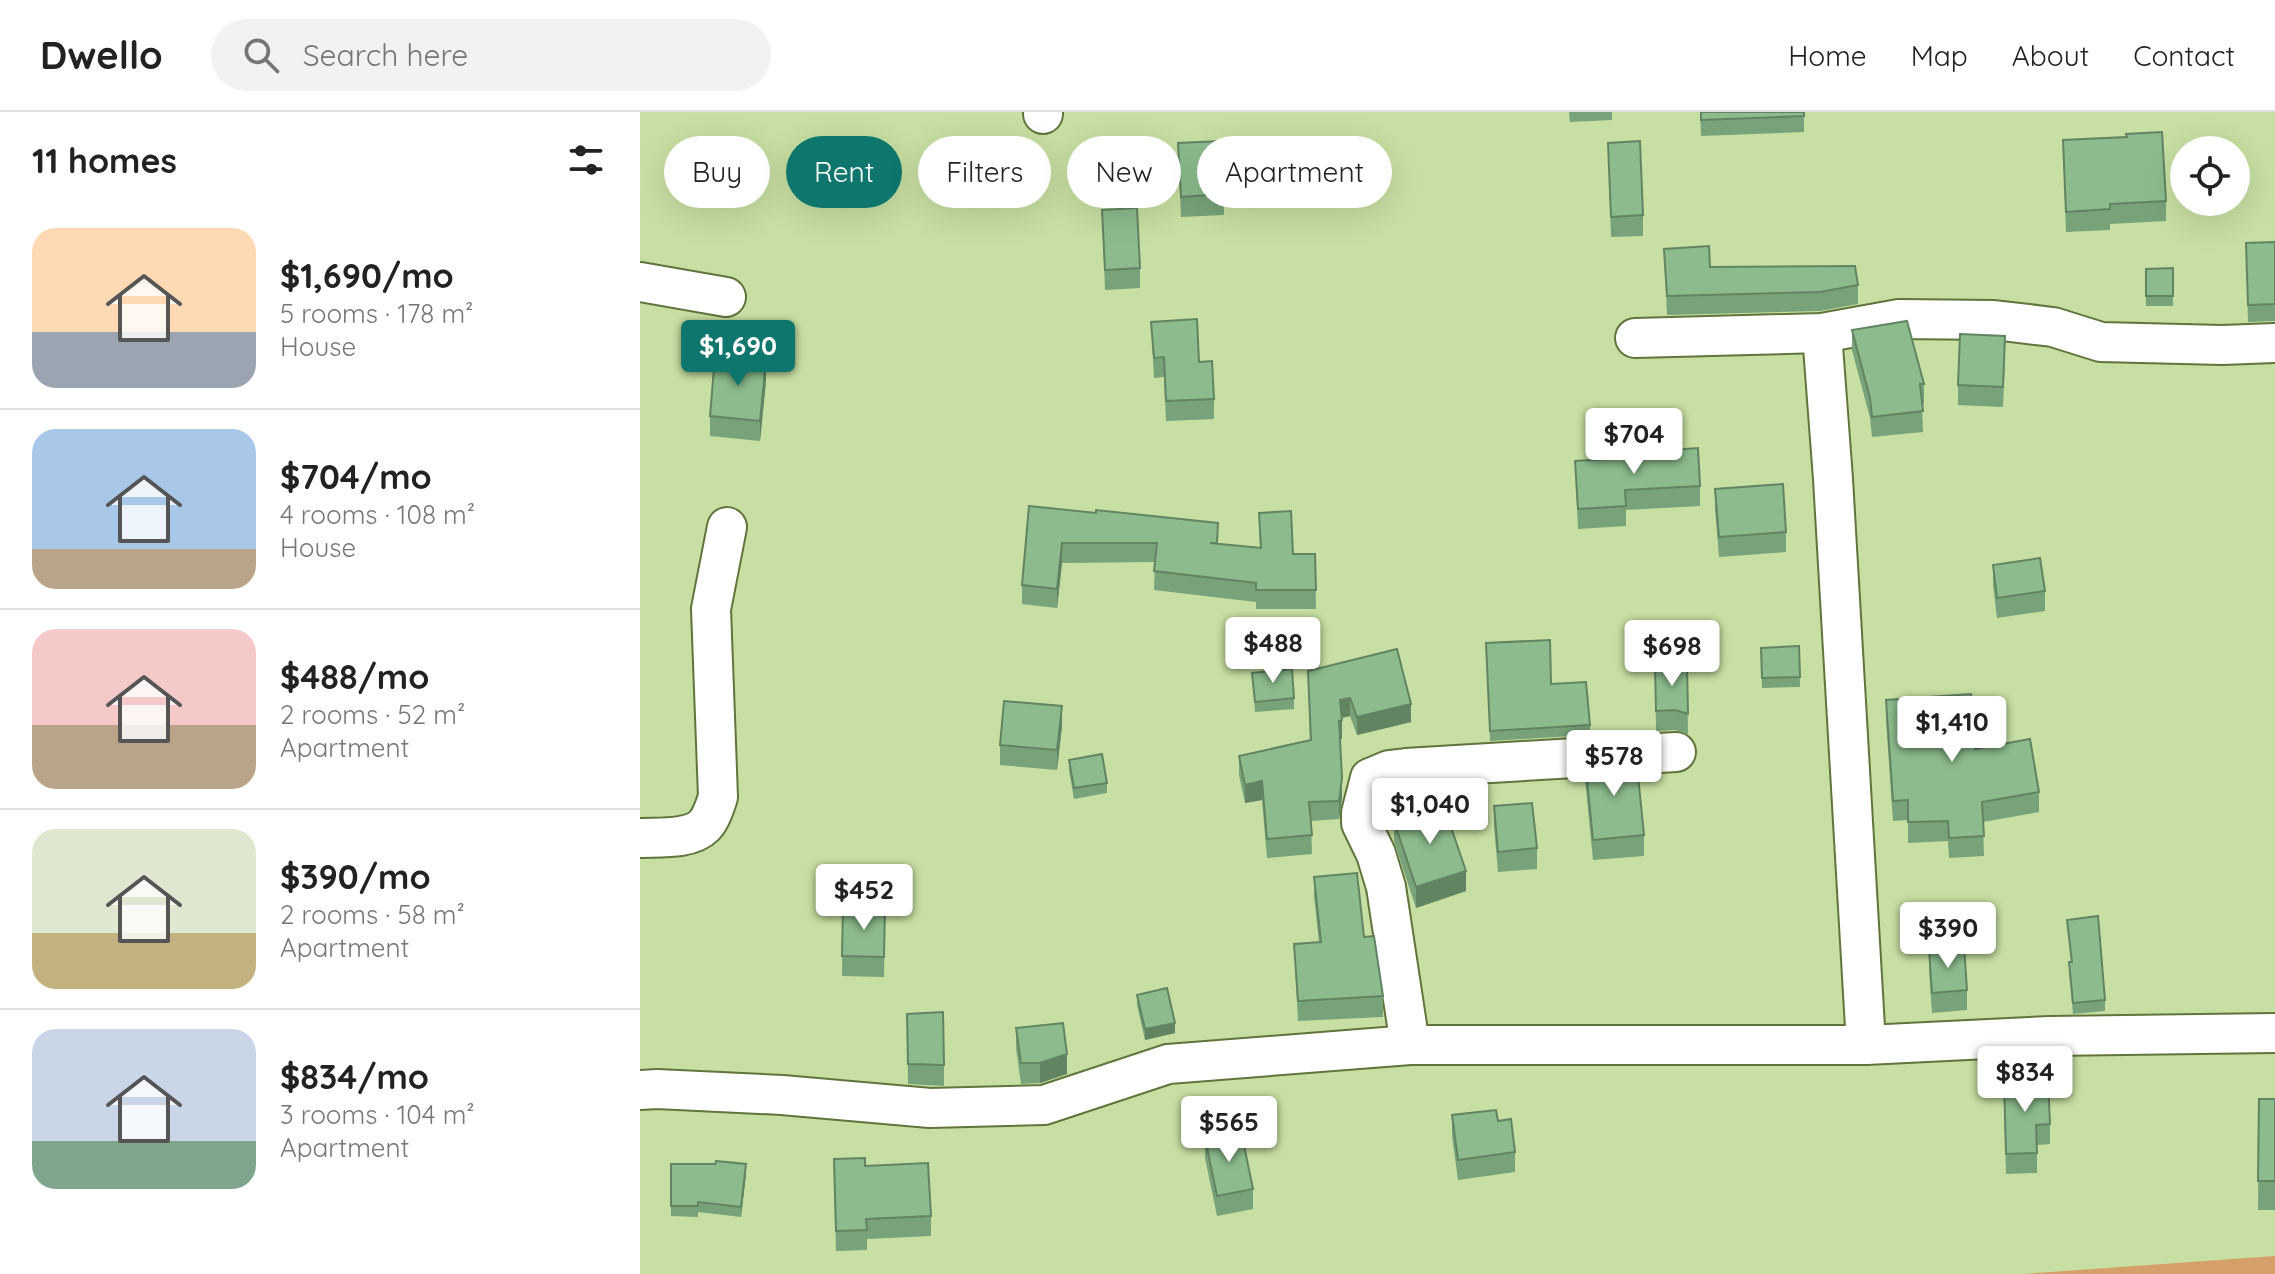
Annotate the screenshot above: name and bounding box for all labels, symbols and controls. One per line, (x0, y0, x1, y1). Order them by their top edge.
search box (211, 19, 771, 91)
text: Dwello (40, 31, 163, 79)
icon: search (239, 33, 283, 77)
text: Search here (303, 36, 468, 74)
text: Home (1788, 38, 1867, 73)
text: Map (1911, 38, 1968, 73)
text: About (2012, 38, 2089, 73)
text: Contact (2133, 38, 2235, 73)
chip: Buy (664, 136, 770, 208)
chip: Rent (786, 136, 902, 208)
chip: Filters (918, 136, 1051, 208)
chip: New (1067, 136, 1181, 208)
chip: Apartment (1197, 136, 1392, 208)
map controls (2170, 136, 2250, 216)
button: locate (2170, 136, 2250, 216)
icon: filters (564, 138, 608, 182)
text: 11 homes (32, 139, 177, 182)
text: $1,690/mo (280, 254, 454, 297)
icon: home (96, 260, 192, 356)
text: 5 rooms · 178 m² (280, 297, 473, 330)
pin: $1,690 (673, 320, 803, 388)
text: $1,690 (699, 329, 777, 362)
text: House (280, 330, 356, 363)
pin: $704 (1587, 408, 1681, 476)
text: $704 (1603, 417, 1665, 450)
text: $704/mo (280, 455, 432, 498)
icon: home (96, 461, 192, 557)
text: 4 rooms · 108 m² (280, 498, 475, 531)
text: House (280, 531, 356, 564)
pin: $488 (1226, 617, 1320, 685)
pin: $698 (1625, 620, 1719, 688)
text: $488 (1243, 626, 1303, 659)
text: $698 (1643, 629, 1701, 662)
text: $488/mo (280, 655, 429, 698)
icon: home (96, 661, 192, 757)
pin: $1,410 (1887, 696, 2017, 764)
text: 2 rooms · 52 m² (280, 698, 465, 731)
text: $1,410 (1915, 705, 1989, 738)
pin: $578 (1567, 730, 1661, 798)
text: Apartment (280, 731, 409, 764)
text: $578 (1584, 739, 1644, 772)
pin: $1,040 (1365, 778, 1495, 846)
text: $1,040 (1390, 787, 1470, 820)
text: $390/mo (280, 855, 431, 898)
icon: home (96, 861, 192, 957)
pin: $452 (817, 864, 911, 932)
text: $452 (834, 873, 894, 906)
text: 2 rooms · 58 m² (280, 898, 465, 931)
pin: $390 (1901, 902, 1995, 970)
text: $390 (1918, 911, 1978, 944)
text: Apartment (280, 931, 409, 964)
pin: $834 (1978, 1046, 2072, 1114)
text: $834/mo (280, 1055, 429, 1098)
text: $834 (1995, 1055, 2055, 1088)
icon: home (96, 1061, 192, 1157)
pin: $565 (1182, 1096, 1276, 1164)
text: 3 rooms · 104 m² (280, 1098, 475, 1131)
text: $565 (1199, 1105, 1259, 1138)
text: Apartment (280, 1131, 409, 1164)

